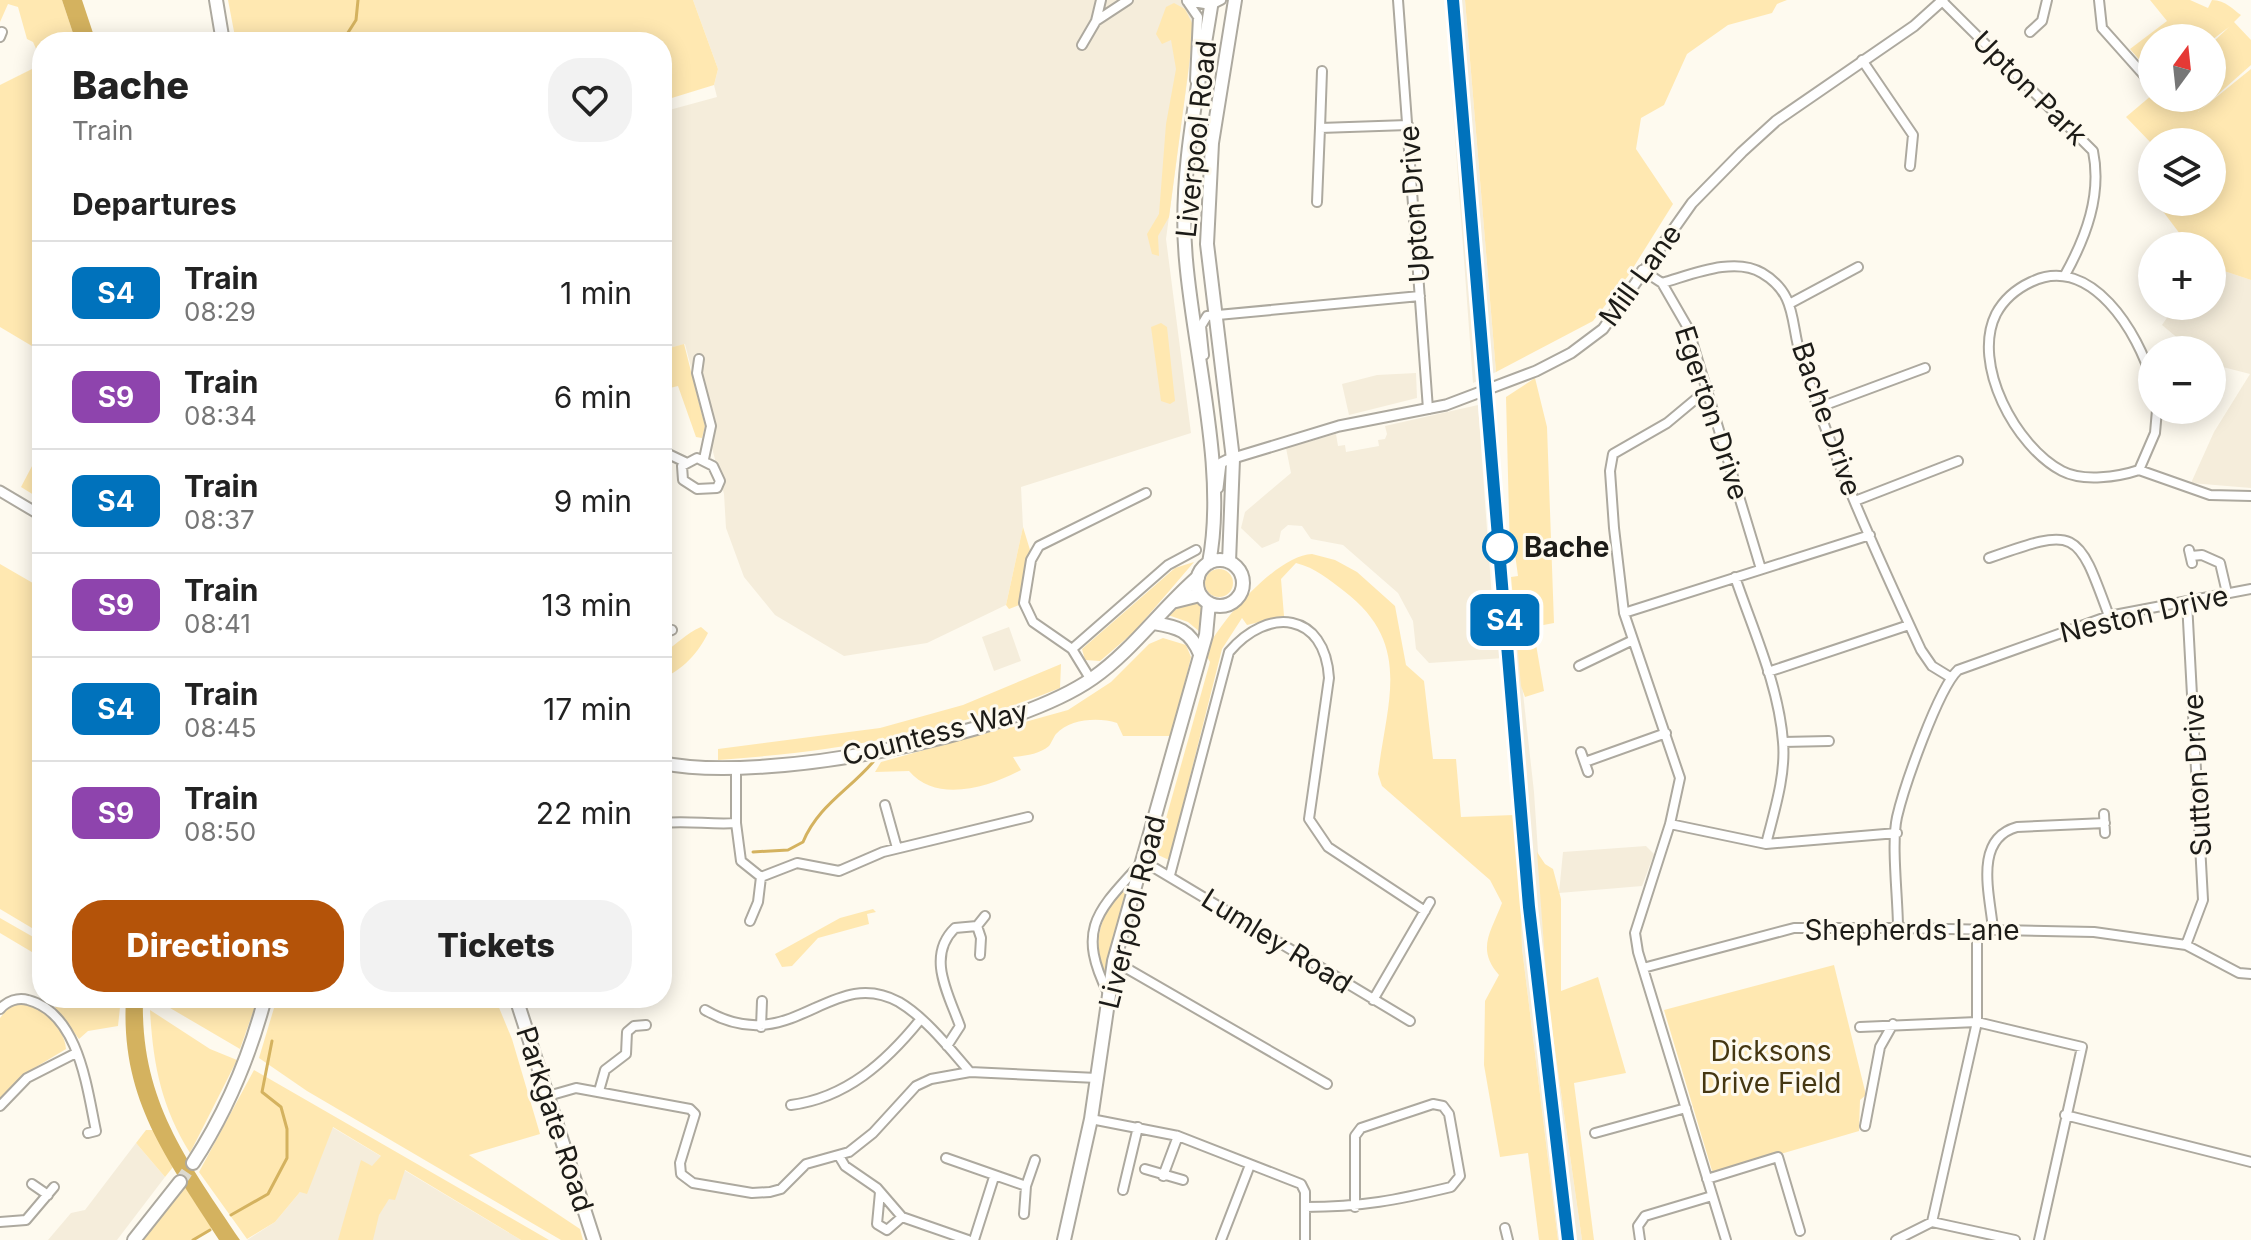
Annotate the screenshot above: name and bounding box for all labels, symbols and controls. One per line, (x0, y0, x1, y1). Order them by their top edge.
street label: Upton Park (1966, 24, 2094, 152)
north arrow (2138, 24, 2226, 112)
map controls (2138, 24, 2226, 424)
street label: Liverpool Road (1169, 39, 1223, 239)
button: heart (548, 58, 632, 142)
text: Bache (72, 62, 189, 108)
text: Train (72, 115, 133, 146)
street label: Upton Drive (1392, 124, 1436, 284)
button: layers (2138, 128, 2226, 216)
text: Departures (72, 186, 237, 222)
street label: Mill Lane (1592, 217, 1688, 333)
button: + (2138, 232, 2226, 320)
text: Train (184, 260, 258, 296)
text: 1 min (560, 275, 632, 311)
text: S4 (97, 276, 135, 310)
text: 08:29 (184, 296, 256, 327)
street label: Egerton Drive (1668, 322, 1756, 504)
button: − (2138, 336, 2226, 424)
street label: Bache Drive (1785, 338, 1869, 500)
text: Train (184, 364, 258, 400)
text: 6 min (554, 379, 632, 415)
text: S9 (98, 380, 134, 414)
text: 08:34 (184, 400, 257, 431)
text: Train (184, 468, 258, 504)
text: 9 min (554, 483, 632, 519)
text: S4 (97, 484, 135, 518)
text: 08:37 (184, 504, 255, 535)
marker: Bache (1483, 530, 1517, 564)
place label: Bache (1524, 530, 1609, 564)
text: Train (184, 572, 258, 608)
street label: Neston Drive (2056, 578, 2232, 650)
text: 13 min (542, 587, 632, 623)
text: S9 (98, 588, 134, 622)
line badge: S4 (1469, 594, 1541, 646)
text: S4 (1486, 603, 1524, 637)
text: 08:41 (184, 608, 251, 639)
text: Train (184, 676, 258, 712)
text: 17 min (543, 691, 632, 727)
text: S4 (97, 692, 135, 726)
street label: Countess Way (839, 693, 1031, 773)
street label: Sutton Drive (2176, 693, 2218, 857)
text: 08:45 (184, 712, 257, 743)
text: Train (184, 780, 258, 816)
text: 22 min (536, 795, 632, 831)
text: S9 (98, 796, 134, 830)
street label: Liverpool Road (1092, 812, 1172, 1012)
text: 08:50 (184, 816, 256, 847)
street label: Lumley Road (1196, 881, 1358, 1001)
button: Directions (72, 900, 344, 992)
button: Tickets (360, 900, 632, 992)
street label: Shepherds Lane (1804, 913, 2020, 947)
street label: Parkgate Road (509, 1022, 601, 1216)
park label: Dicksons Drive Field (1701, 1034, 1841, 1100)

